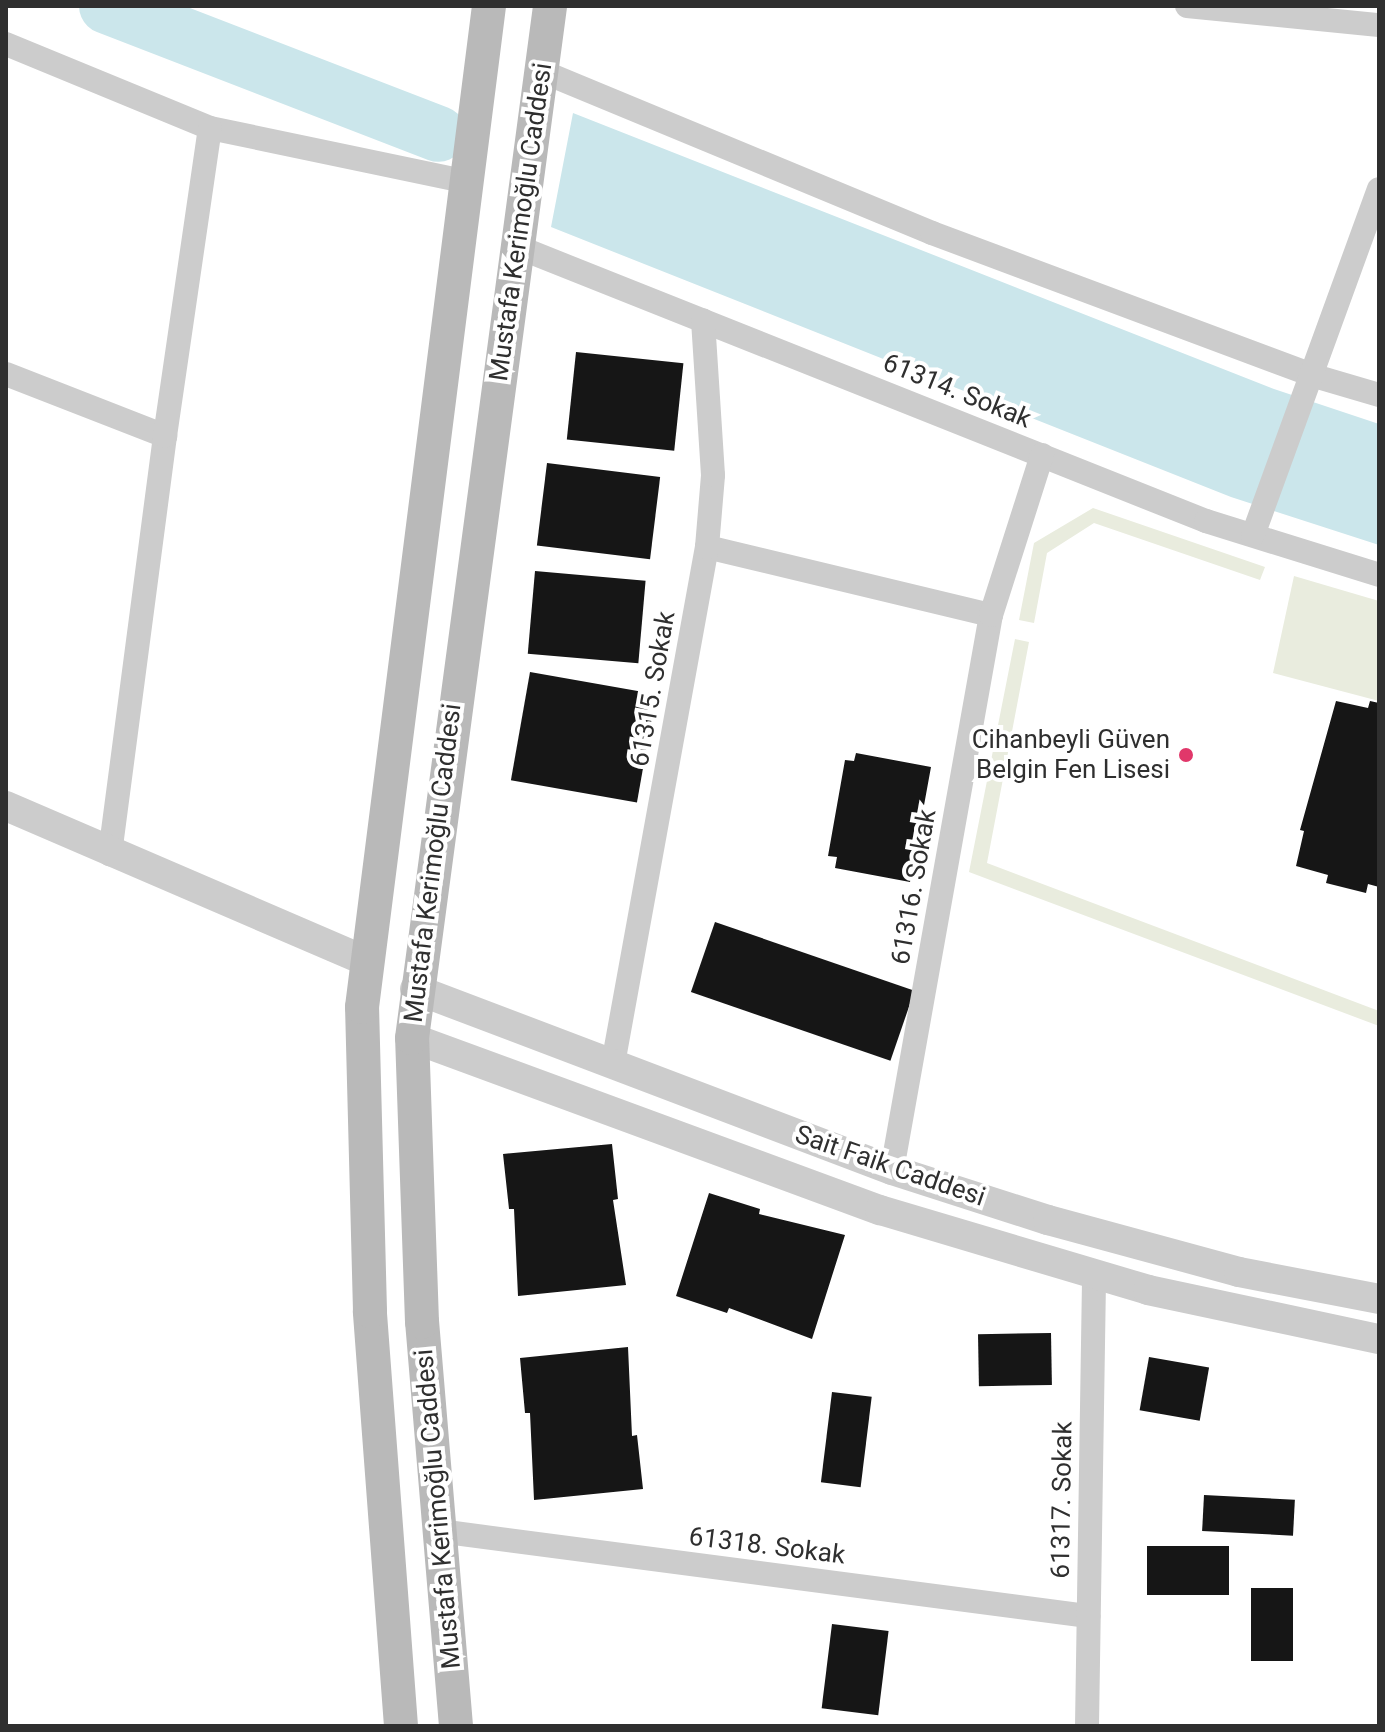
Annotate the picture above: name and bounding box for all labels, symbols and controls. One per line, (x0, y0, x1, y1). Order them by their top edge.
street label: Mustafa Kerimoğlu Caddesi (483, 61, 559, 383)
street label: 61314. Sokak (878, 347, 1036, 435)
street label: 61315. Sokak (624, 609, 682, 769)
street label: Mustafa Kerimoğlu Caddesi (398, 702, 468, 1024)
place label: Cihanbeyli Güven Belgin Fen Lisesi (972, 724, 1170, 786)
marker: Cihanbeyli Güven Belgin Fen Lisesi (1177, 746, 1195, 764)
street label: 61316. Sokak (885, 807, 943, 967)
street label: Sait Faik Caddesi (791, 1119, 989, 1213)
street label: Mustafa Kerimoğlu Caddesi (408, 1348, 468, 1670)
street label: 61317. Sokak (1045, 1421, 1079, 1579)
street label: 61318. Sokak (687, 1521, 847, 1571)

